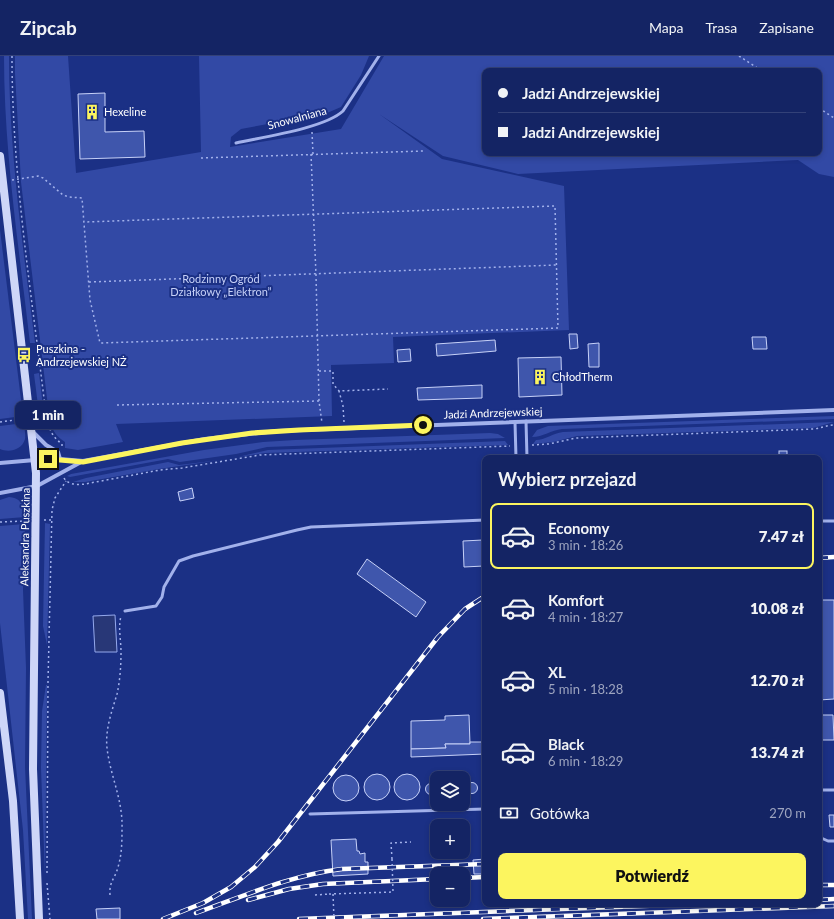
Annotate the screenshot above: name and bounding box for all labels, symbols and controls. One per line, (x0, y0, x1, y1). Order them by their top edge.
text: Zipcab (20, 16, 77, 39)
text: Mapa (649, 19, 684, 36)
text: Trasa (706, 19, 737, 36)
text: Zapisane (759, 19, 814, 36)
text: Jadzi Andrzejewskiej (522, 84, 660, 102)
building icon: Hexeline (83, 103, 101, 121)
street label: Snowalniana (266, 103, 328, 132)
place label: Hexeline (104, 105, 146, 118)
text: Jadzi Andrzejewskiej (522, 123, 660, 141)
park label: Rodzinny Ogród Działkowy „Elektron” (170, 272, 272, 298)
place label: Puszkina - Andrzejewskiej NŻ (36, 342, 127, 368)
bus stop icon: Puszkina - Andrzejewskiej NŻ (15, 346, 33, 364)
building icon: ChłodTherm (531, 368, 549, 386)
place label: ChłodTherm (552, 370, 613, 383)
callout: 1 min (15, 401, 81, 429)
street label: Jadzi Andrzejewskiej (443, 404, 543, 421)
text: 1 min (32, 407, 64, 423)
route start (414, 416, 432, 434)
route end (39, 450, 57, 468)
text: Wybierz przejazd (498, 468, 637, 490)
street label: Aleksandra Puszkina (17, 488, 32, 586)
icon: car (500, 518, 536, 554)
text: Economy (548, 519, 609, 537)
text: 7.47 zł (759, 527, 804, 545)
text: 3 min · 18:26 (548, 537, 623, 553)
icon: car (500, 590, 536, 626)
text: Komfort (548, 591, 604, 609)
text: 10.08 zł (750, 599, 804, 617)
text: 4 min · 18:27 (548, 609, 623, 625)
icon: car (500, 662, 536, 698)
text: XL (548, 663, 566, 681)
text: 12.70 zł (750, 671, 804, 689)
text: 5 min · 18:28 (548, 681, 623, 697)
icon: car (500, 734, 536, 770)
text: Black (548, 735, 584, 753)
text: 13.74 zł (750, 743, 804, 761)
text: 6 min · 18:29 (548, 753, 623, 769)
map controls (430, 771, 470, 907)
button: layers (430, 771, 470, 811)
icon: cash (498, 802, 520, 824)
text: Gotówka (530, 804, 590, 822)
text: 270 m (769, 805, 806, 821)
button: + (430, 819, 470, 859)
button: Potwierdź (498, 853, 806, 899)
button: − (430, 867, 470, 907)

